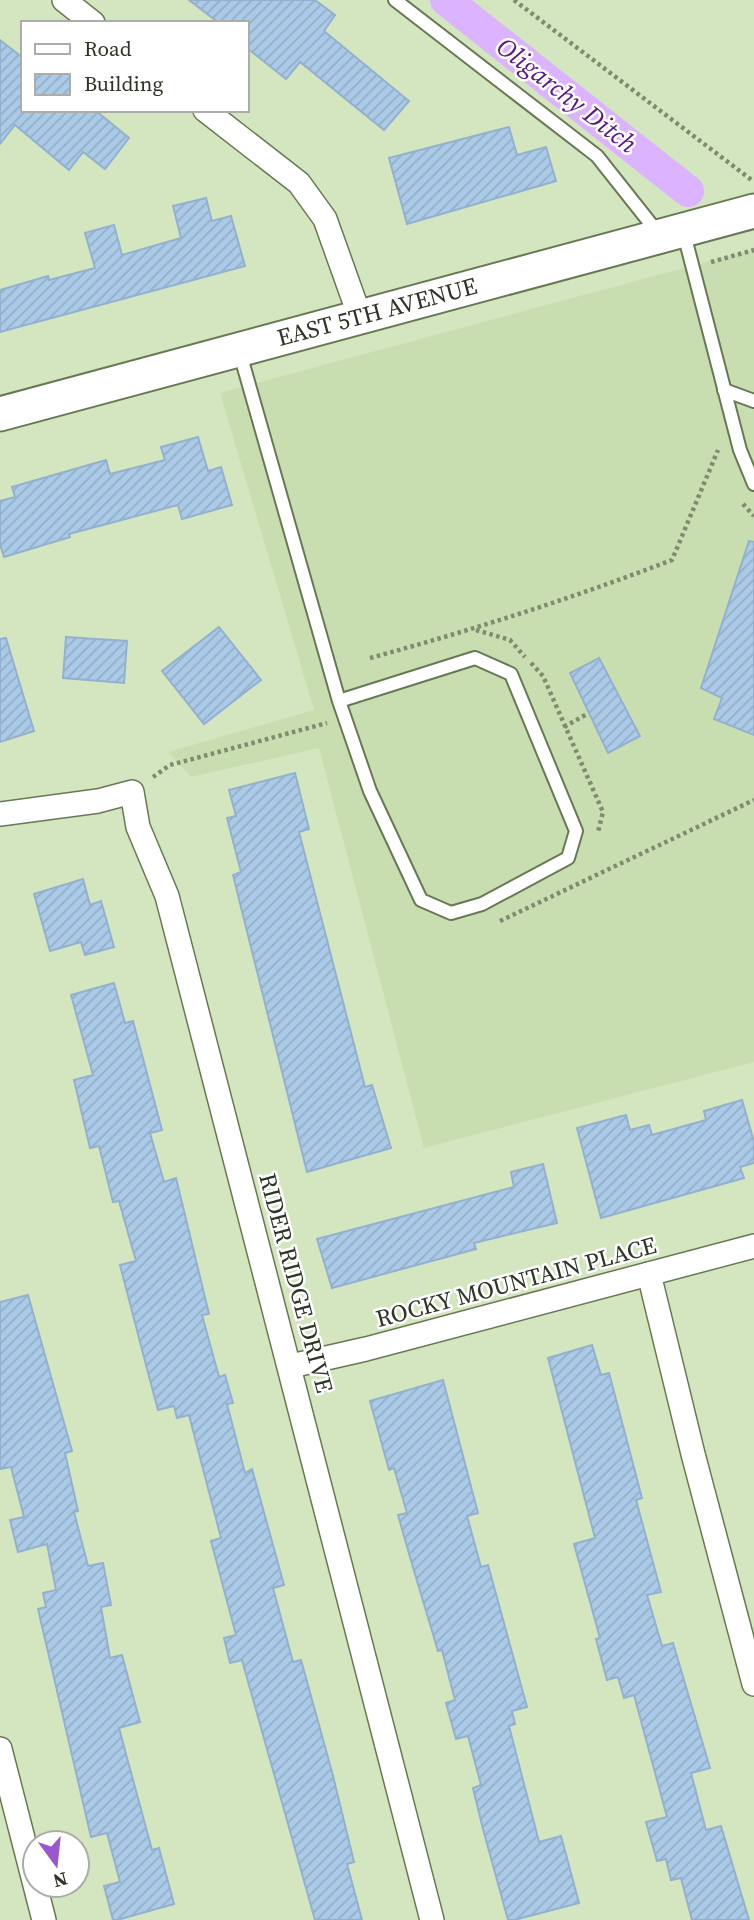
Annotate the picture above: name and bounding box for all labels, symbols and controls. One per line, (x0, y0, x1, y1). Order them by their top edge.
legend (21, 21, 248, 112)
water label: Oligarchy Ditch (489, 29, 645, 161)
text: Road (84, 34, 132, 63)
text: Building (84, 69, 163, 98)
street label: EAST 5TH AVENUE (273, 269, 480, 354)
street label: RIDER RIDGE DRIVE (251, 1169, 342, 1396)
street label: ROCKY MOUNTAIN PLACE (372, 1228, 660, 1335)
north arrow (21, 1829, 91, 1899)
text: N (50, 1866, 70, 1895)

